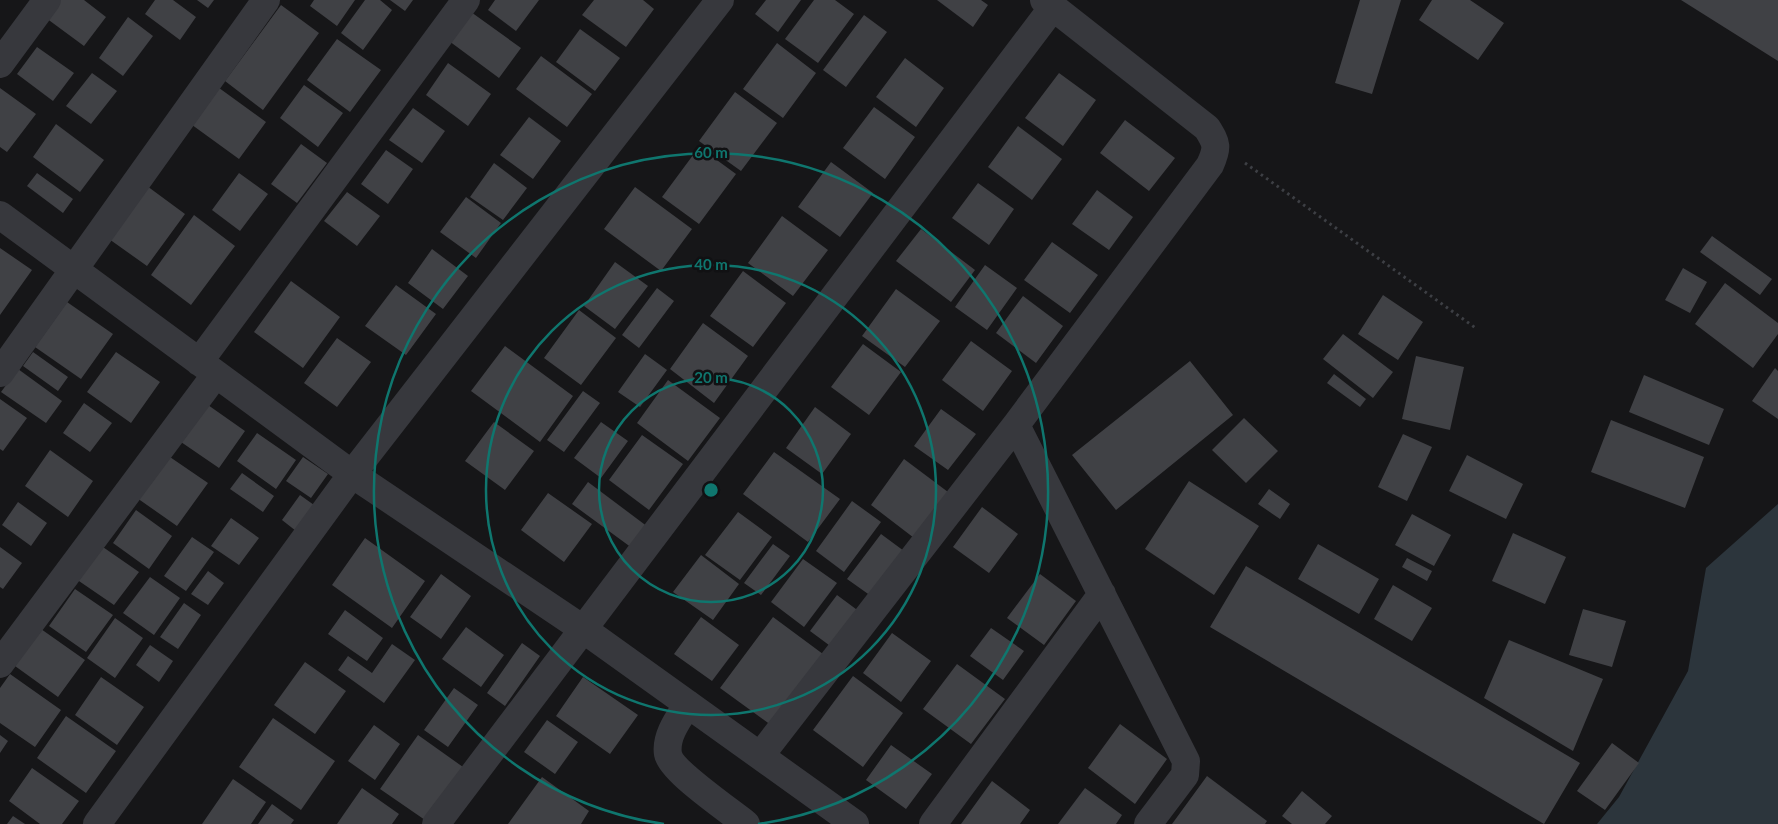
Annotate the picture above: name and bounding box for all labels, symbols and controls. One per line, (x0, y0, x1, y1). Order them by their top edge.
text: 60 m (694, 143, 728, 161)
text: 40 m (694, 255, 728, 273)
text: 20 m (694, 368, 728, 386)
centre of rings (702, 481, 720, 499)

